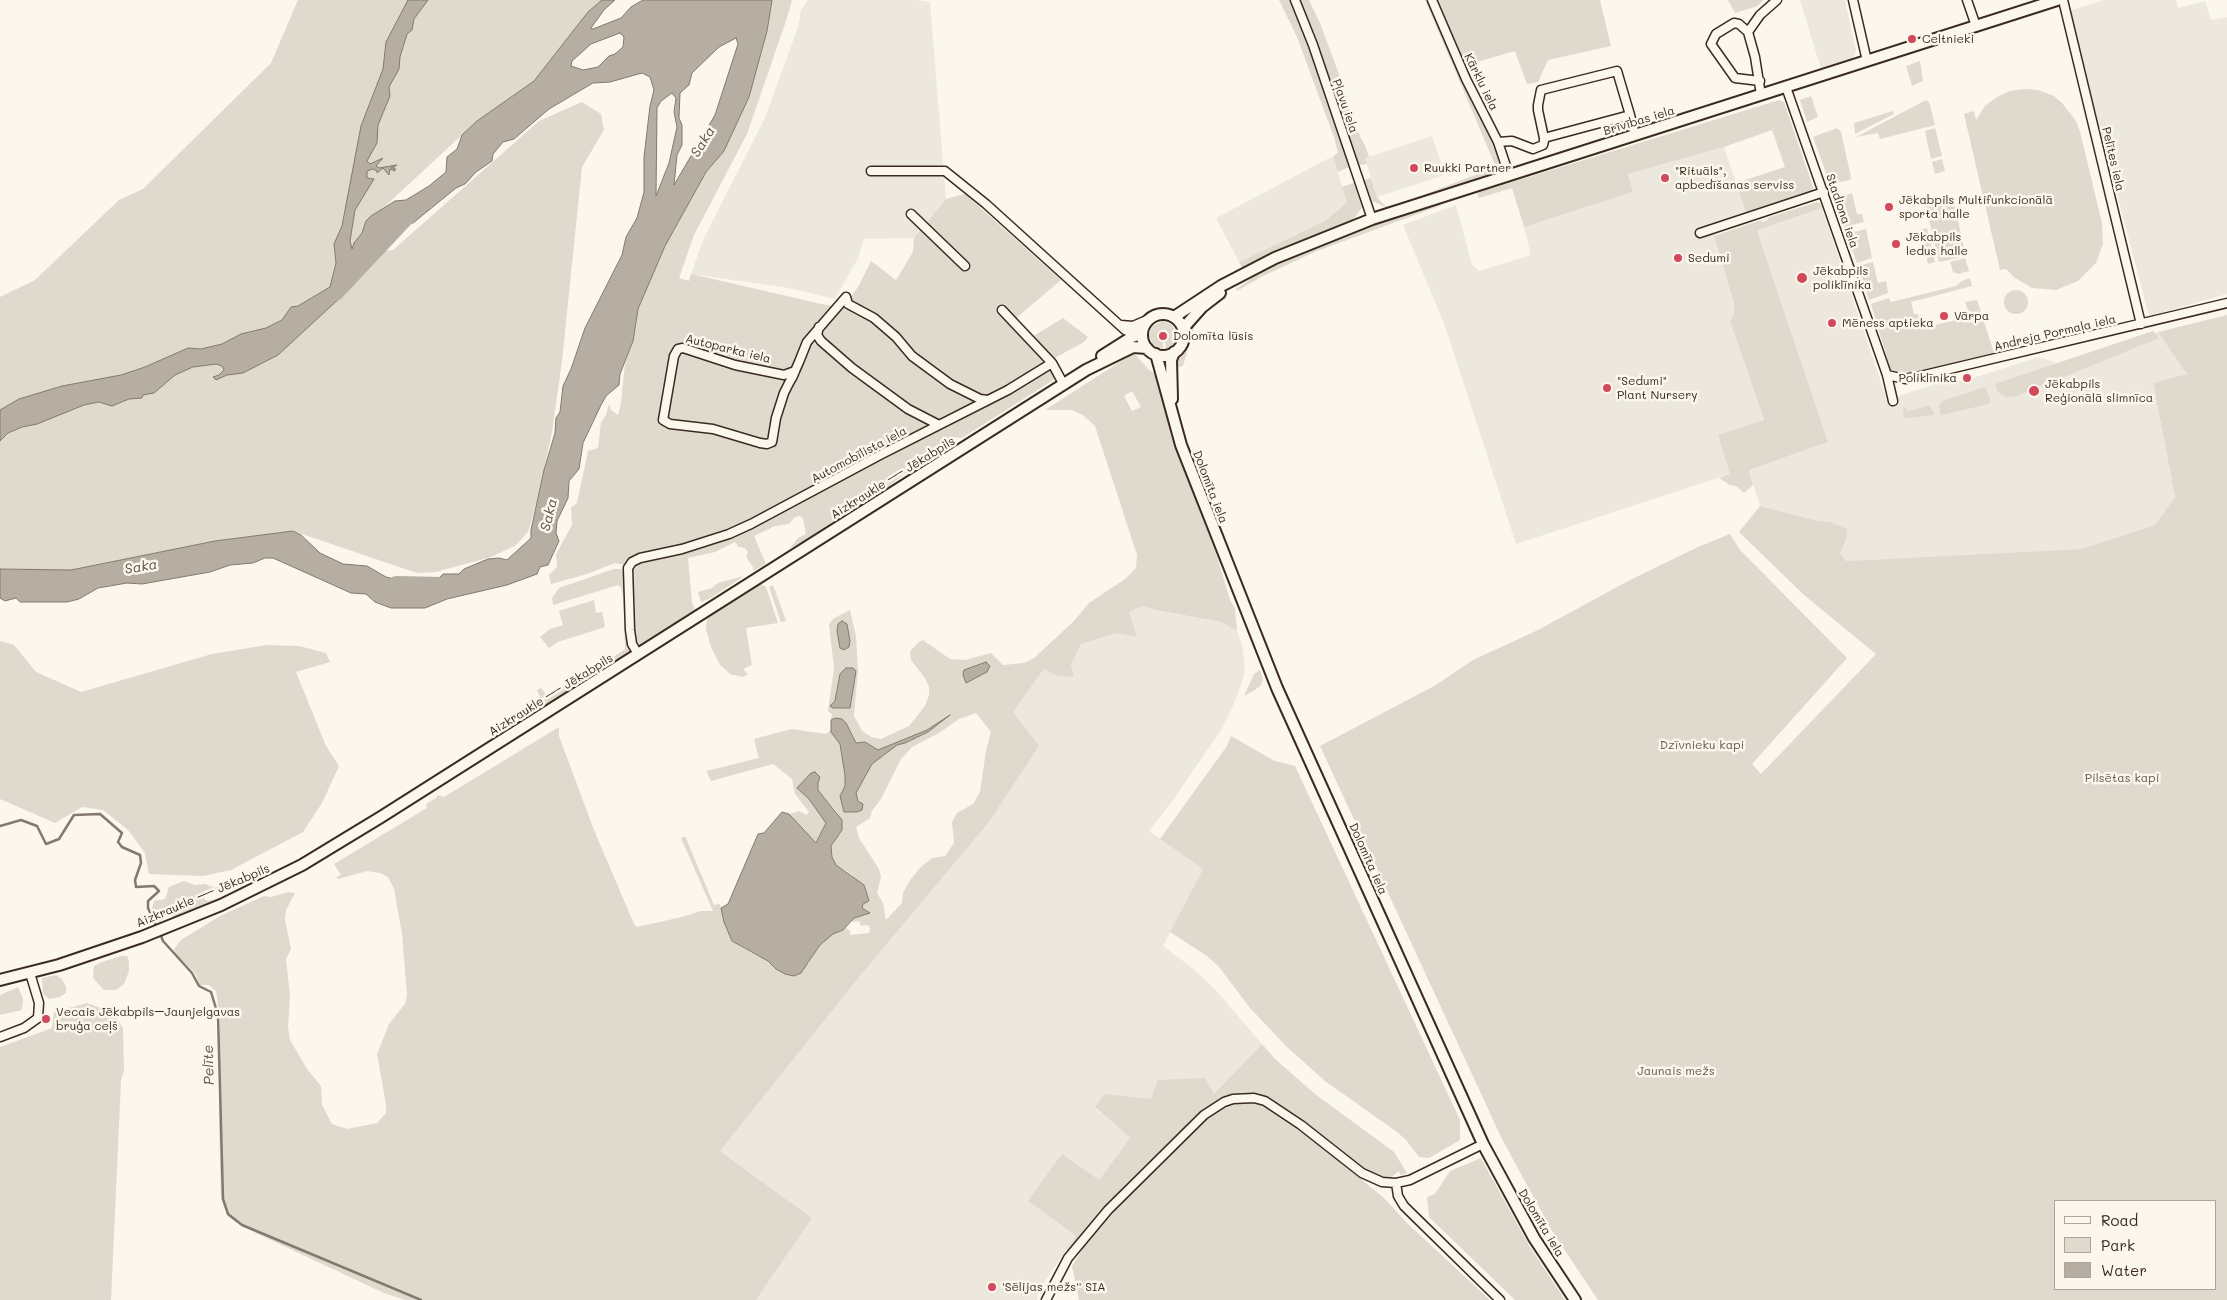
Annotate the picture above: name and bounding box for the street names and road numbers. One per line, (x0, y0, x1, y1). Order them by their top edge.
street label: Kārklu iela (1461, 51, 1501, 113)
street label: Pļavu iela (1329, 77, 1361, 135)
street label: Brīvības iela (1602, 103, 1676, 139)
street label: Pelītes iela (2099, 125, 2127, 193)
street label: Stadiona iela (1823, 172, 1861, 250)
street label: Andreja Pormaļa iela (1993, 312, 2117, 354)
street label: Autoparka iela (684, 331, 772, 367)
street label: Automobīlista iela (809, 424, 909, 486)
street label: Aizkraukle — Jēkabpils (828, 434, 958, 522)
street label: Dolomīta iela (1189, 448, 1231, 526)
street label: Aizkraukle — Jēkabpils (486, 651, 616, 739)
street label: Dolomīta iela (1346, 821, 1390, 897)
street label: Aizkraukle — Jēkabpils (134, 861, 272, 931)
street label: Dolomīta iela (1515, 1186, 1567, 1260)

